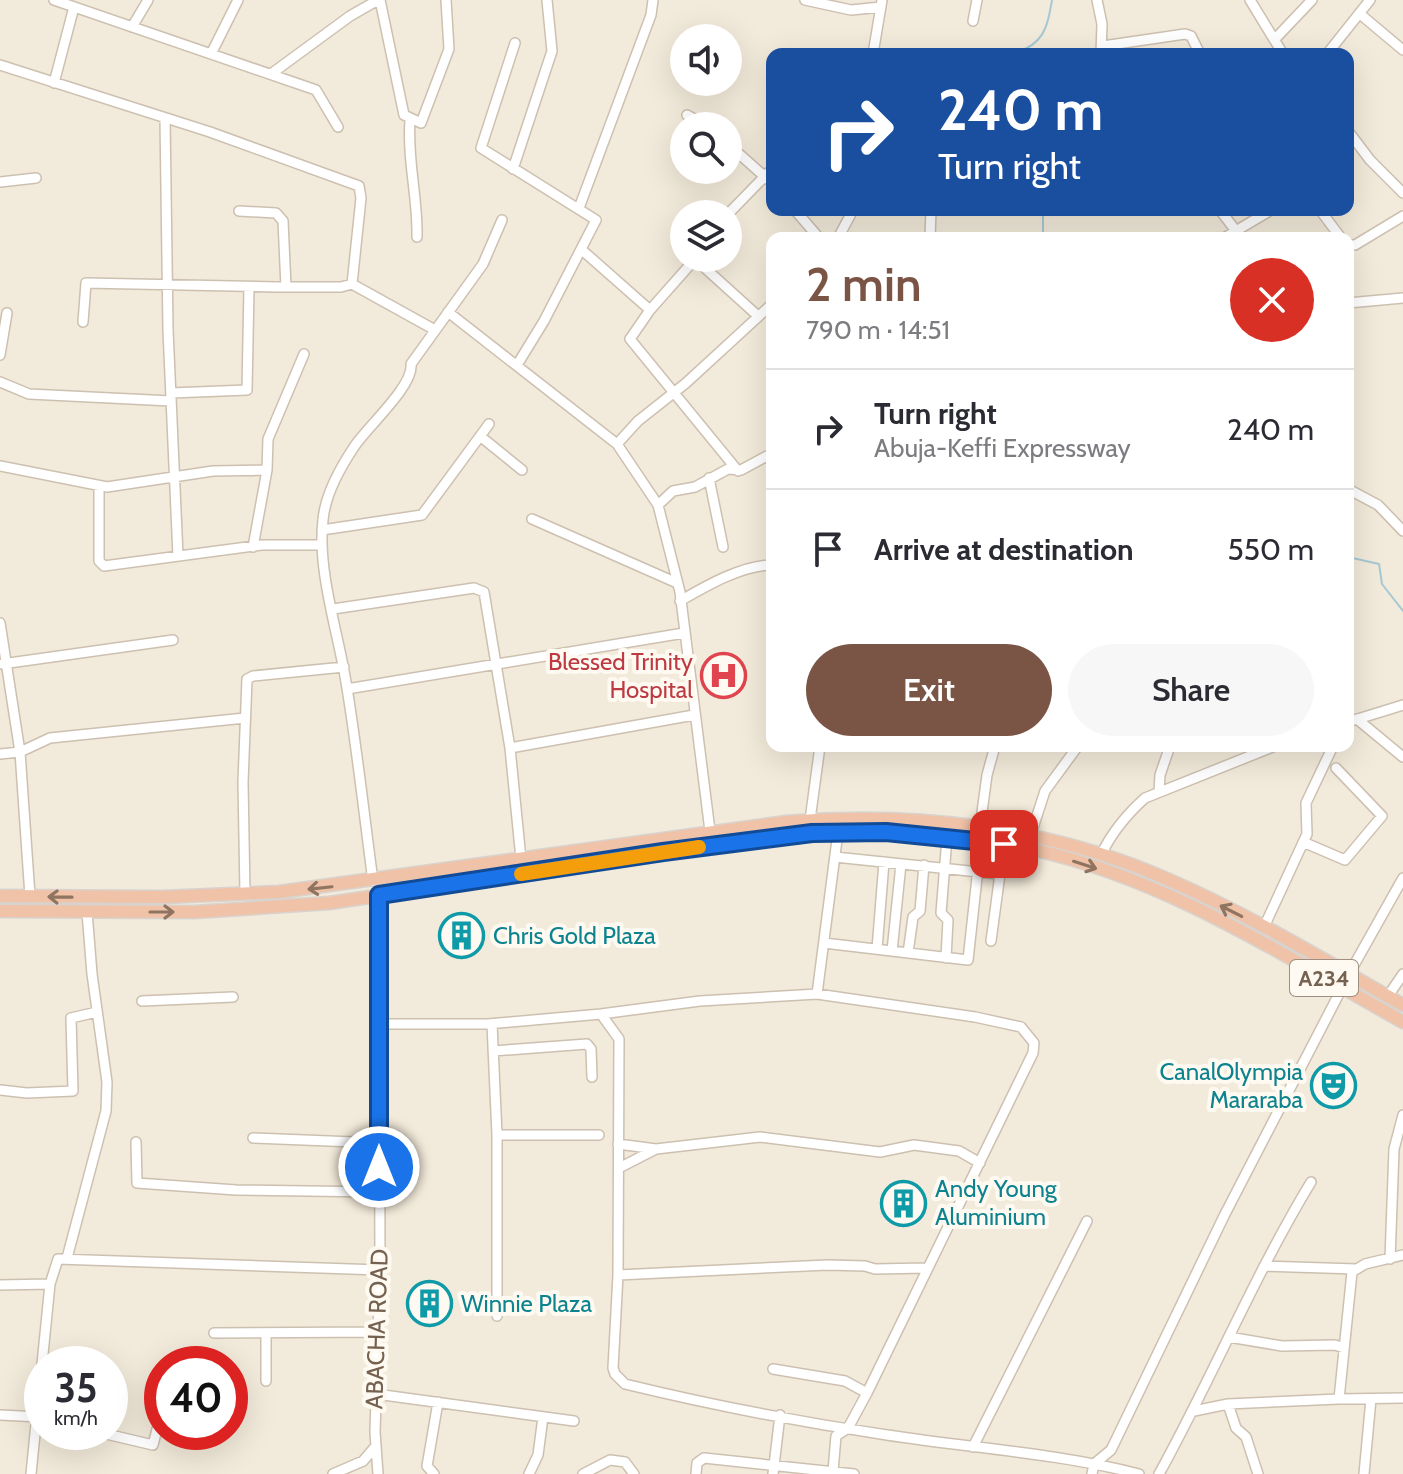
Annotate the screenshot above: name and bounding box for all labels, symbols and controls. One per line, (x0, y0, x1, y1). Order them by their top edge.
map controls (670, 24, 742, 272)
button: sound (670, 24, 742, 96)
text: 240 m (938, 76, 1103, 144)
icon: right (806, 80, 910, 184)
button: search (670, 112, 742, 184)
text: Turn right (938, 144, 1081, 188)
button: layers (670, 200, 742, 272)
text: 2 min (806, 255, 922, 313)
button: close (1230, 258, 1314, 342)
text: 790 m · 14:51 (806, 314, 950, 346)
text: Turn right (874, 395, 997, 432)
icon: right (806, 407, 850, 451)
text: 240 m (1227, 411, 1314, 448)
text: Abuja-Keffi Expressway (874, 432, 1131, 464)
icon: arrive (806, 527, 850, 571)
text: Arrive at destination (874, 531, 1134, 568)
text: 550 m (1228, 531, 1314, 568)
button: Exit (806, 644, 1052, 736)
button: Share (1068, 644, 1314, 736)
place label: Blessed Trinity Hospital (548, 647, 693, 704)
hospital icon: Blessed Trinity Hospital (700, 652, 748, 700)
pin (970, 810, 1038, 878)
icon: arrive (982, 822, 1026, 866)
one-way arrow (1073, 858, 1098, 873)
one-way arrow (307, 881, 334, 896)
one-way arrow (47, 889, 74, 904)
one-way arrow (1220, 902, 1244, 918)
one-way arrow (148, 904, 175, 920)
building icon: Chris Gold Plaza (438, 912, 486, 960)
place label: Chris Gold Plaza (493, 921, 656, 950)
road number: A234 (1290, 960, 1358, 996)
place label: CanalOlympia Mararaba (1160, 1057, 1303, 1114)
theatre icon: CanalOlympia Mararaba (1310, 1062, 1358, 1110)
position arrow (337, 1125, 421, 1209)
place label: Andy Young Aluminium (935, 1174, 1058, 1231)
building icon: Andy Young Aluminium (880, 1179, 928, 1227)
street label: ABACHA ROAD (359, 1248, 394, 1410)
building icon: Winnie Plaza (406, 1280, 454, 1328)
place label: Winnie Plaza (461, 1289, 592, 1318)
speed limit sign: 40 (144, 1346, 248, 1450)
text: 35 (54, 1363, 98, 1412)
text: km/h (54, 1406, 98, 1430)

